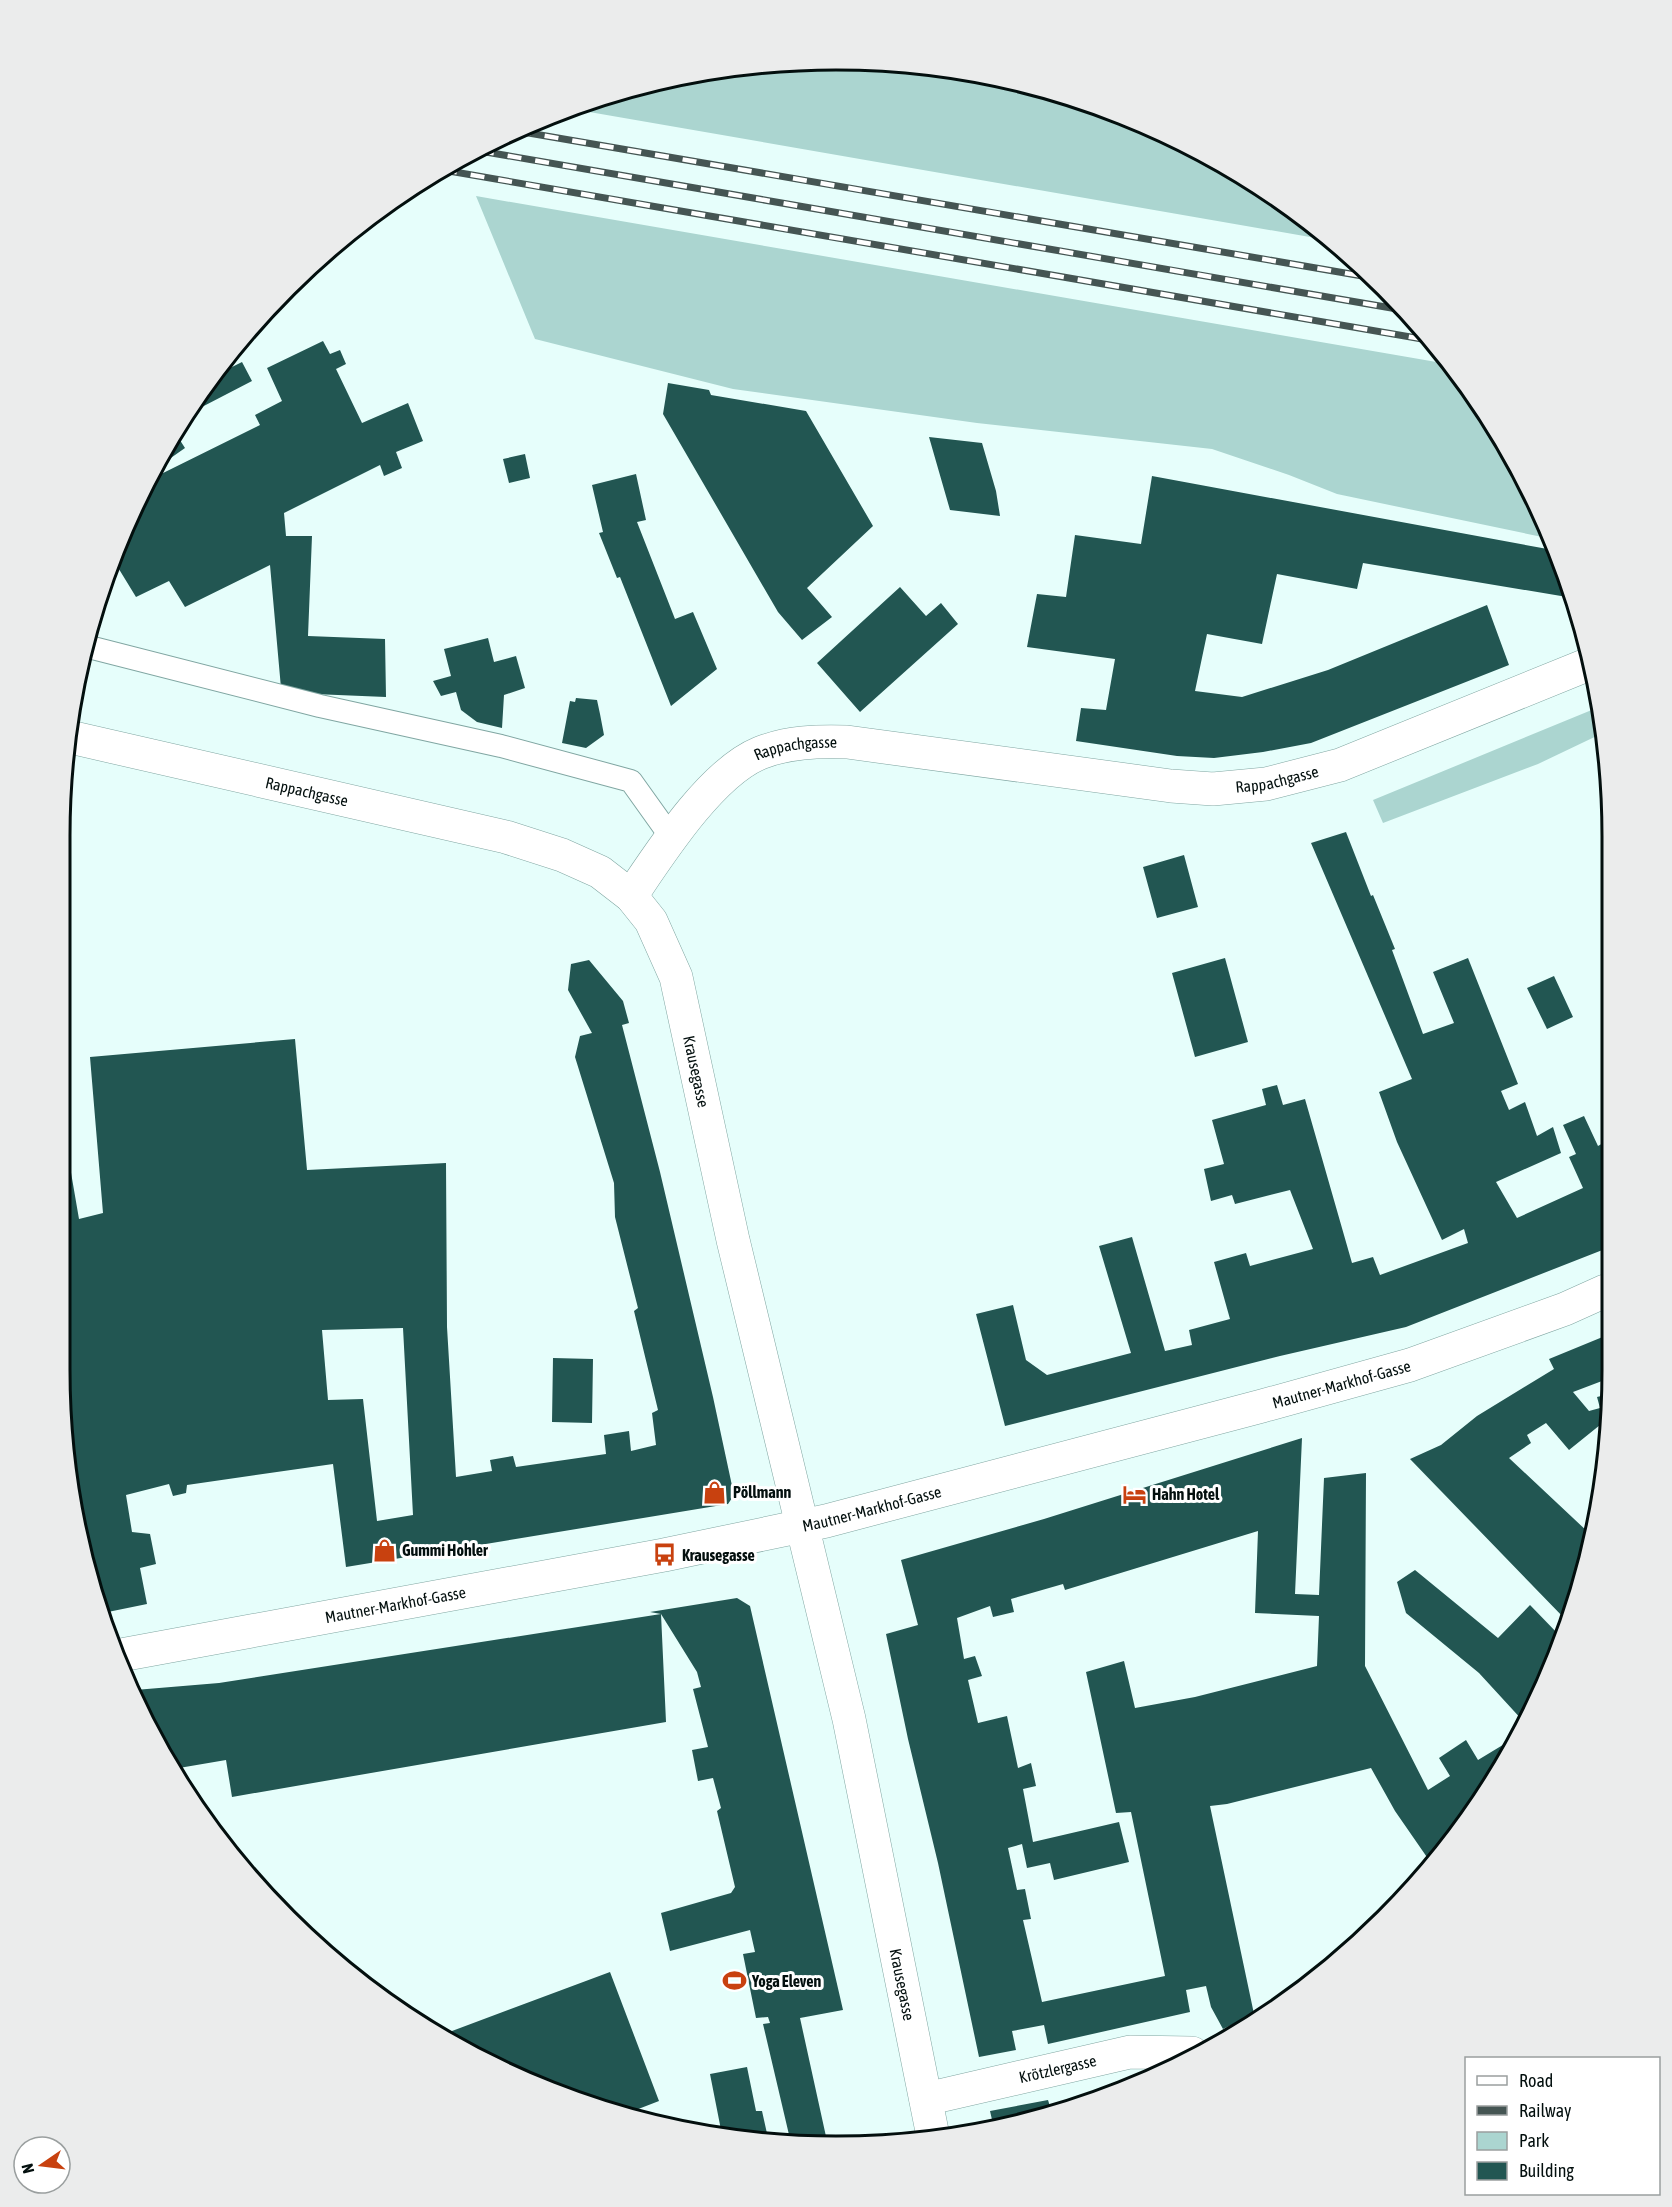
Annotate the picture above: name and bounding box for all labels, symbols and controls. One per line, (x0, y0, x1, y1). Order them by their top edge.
street label: Rappachgasse (751, 733, 837, 764)
street label: Rappachgasse (1235, 762, 1320, 796)
street label: Rappachgasse (264, 773, 350, 810)
street label: Krausegasse (680, 1034, 713, 1109)
street label: Mautner-Markhof-Gasse (1270, 1356, 1413, 1412)
shop icon: Pöllmann (702, 1479, 728, 1505)
hotel icon: Hahn Hotel (1121, 1481, 1147, 1507)
street label: Mautner-Markhof-Gasse (801, 1482, 943, 1535)
place label: Pöllmann (733, 1483, 791, 1501)
place label: Hahn Hotel (1152, 1485, 1220, 1503)
shop icon: Gummi Hohler (371, 1537, 397, 1563)
place label: Gummi Hohler (402, 1541, 488, 1559)
bus stop icon: Krausegasse (651, 1542, 677, 1568)
place label: Krausegasse (682, 1546, 755, 1564)
street label: Mautner-Markhof-Gasse (324, 1583, 467, 1626)
street label: Krausegasse (886, 1947, 918, 2022)
sports icon: Yoga Eleven (721, 1968, 747, 1994)
place label: Yoga Eleven (751, 1972, 822, 1990)
street label: Krötzlergasse (1017, 2051, 1098, 2086)
legend (1465, 2057, 1660, 2195)
text: Road (1519, 2070, 1553, 2091)
text: Railway (1519, 2100, 1571, 2121)
text: Park (1519, 2130, 1549, 2151)
north arrow (12, 2135, 72, 2195)
text: Building (1519, 2160, 1574, 2181)
text: N (18, 2162, 37, 2175)

